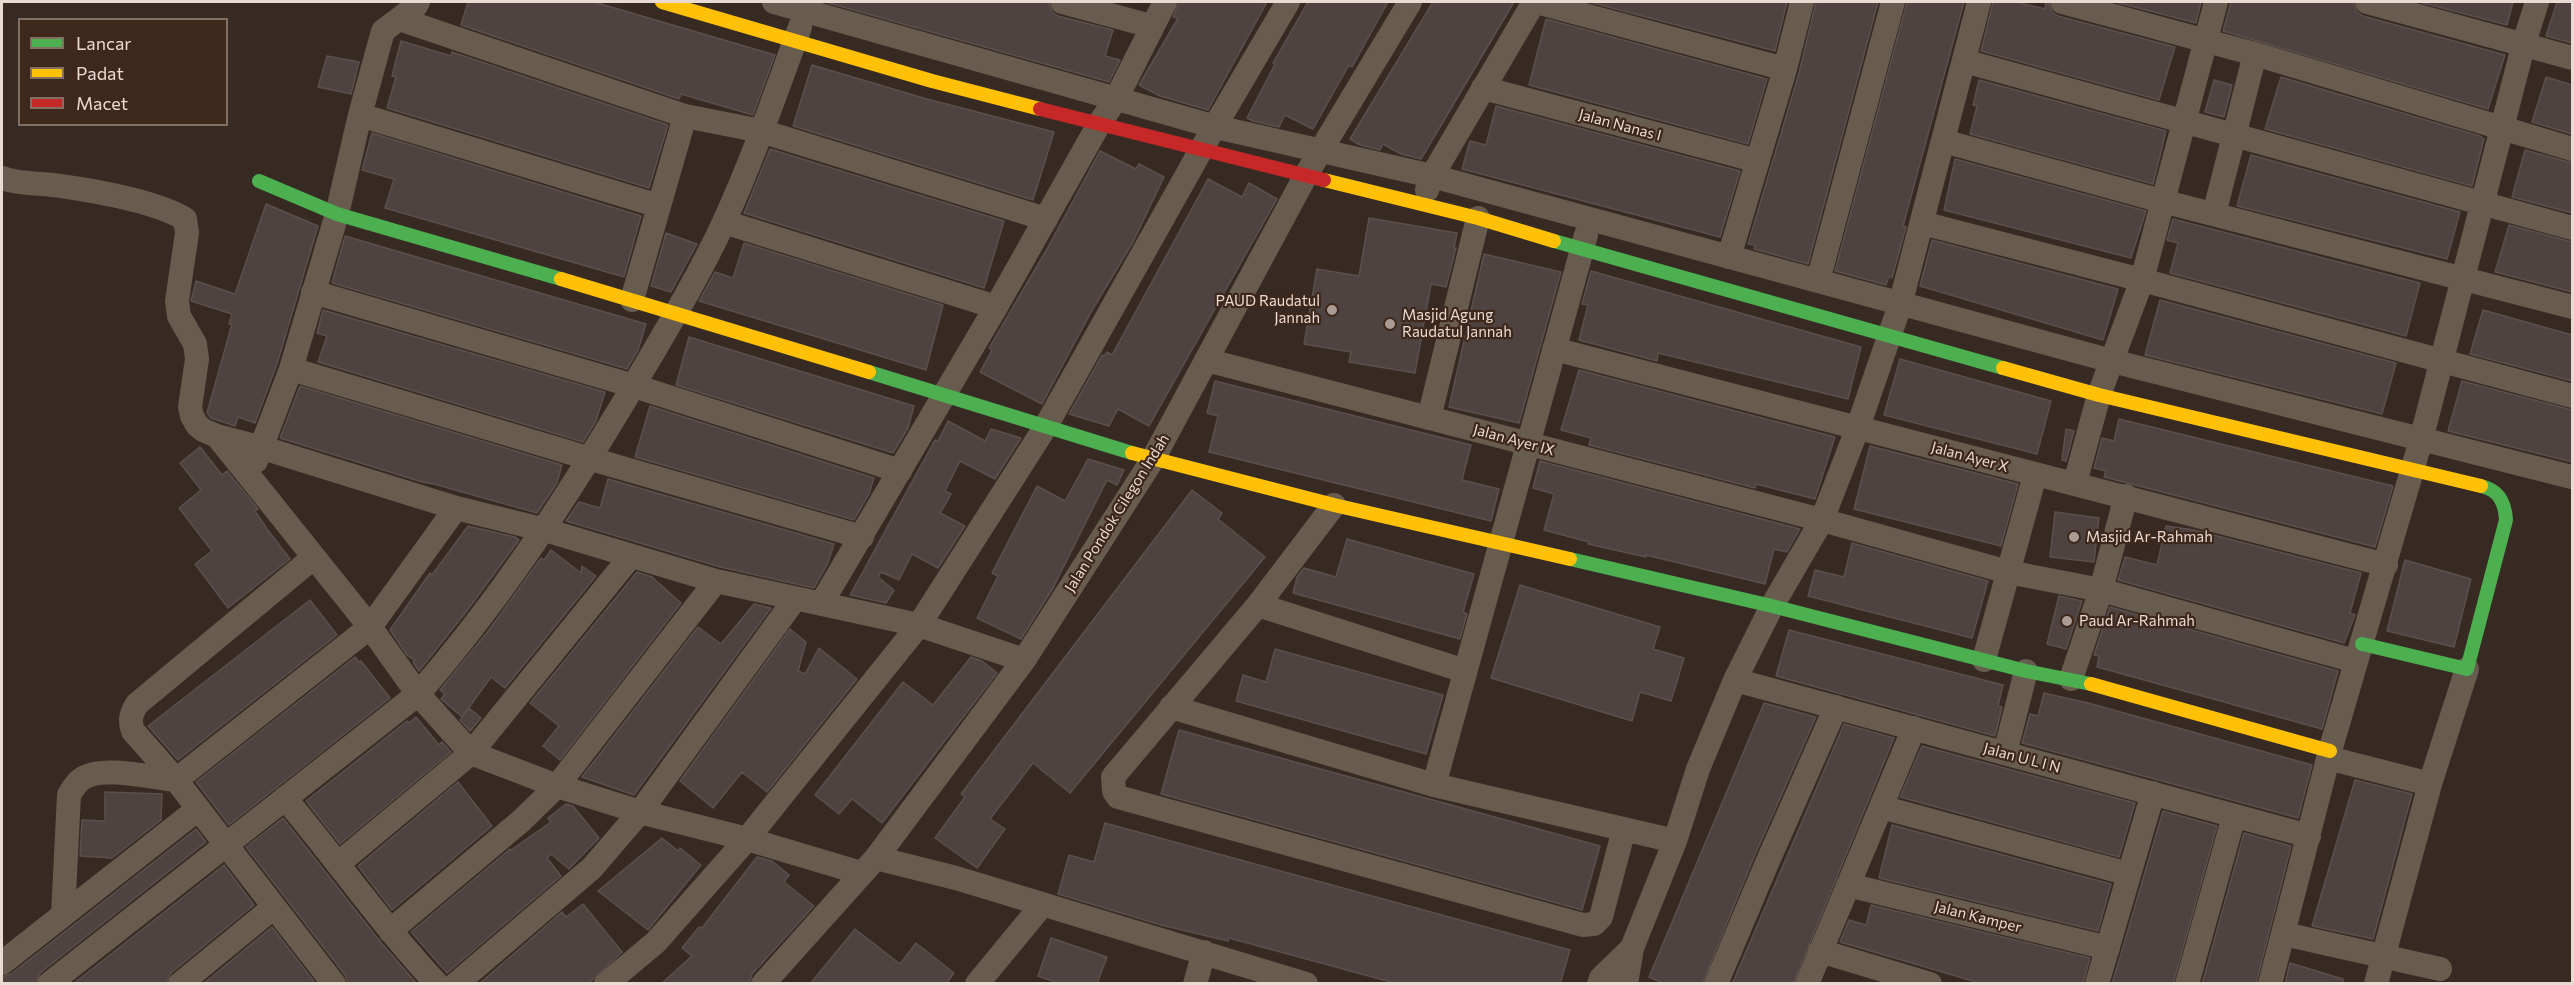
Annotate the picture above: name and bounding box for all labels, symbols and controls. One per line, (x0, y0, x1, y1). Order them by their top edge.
legend (18, 18, 228, 126)
text: Lancar (76, 32, 132, 54)
text: Padat (76, 62, 124, 84)
text: Macet (76, 92, 128, 114)
street label: Jalan Nanas I (1577, 105, 1663, 145)
place label: PAUD Raudatul Jannah (1216, 292, 1320, 327)
marker: PAUD Raudatul Jannah (1325, 303, 1339, 317)
place label: Masjid Agung Raudatul Jannah (1402, 306, 1512, 341)
marker: Masjid Agung Raudatul Jannah (1383, 317, 1397, 331)
street label: Jalan Ayer IX (1471, 420, 1557, 460)
street label: Jalan Pondok Cilegon Indah (1061, 431, 1173, 595)
street label: Jalan Ayer X (1929, 438, 2011, 476)
place label: Masjid Ar-Rahmah (2086, 528, 2213, 546)
marker: Masjid Ar-Rahmah (2067, 530, 2081, 544)
place label: Paud Ar-Rahmah (2079, 612, 2195, 630)
marker: Paud Ar-Rahmah (2060, 614, 2074, 628)
street label: Jalan U L I N (1982, 739, 2062, 777)
street label: Jalan Kamper (1933, 897, 2023, 937)

